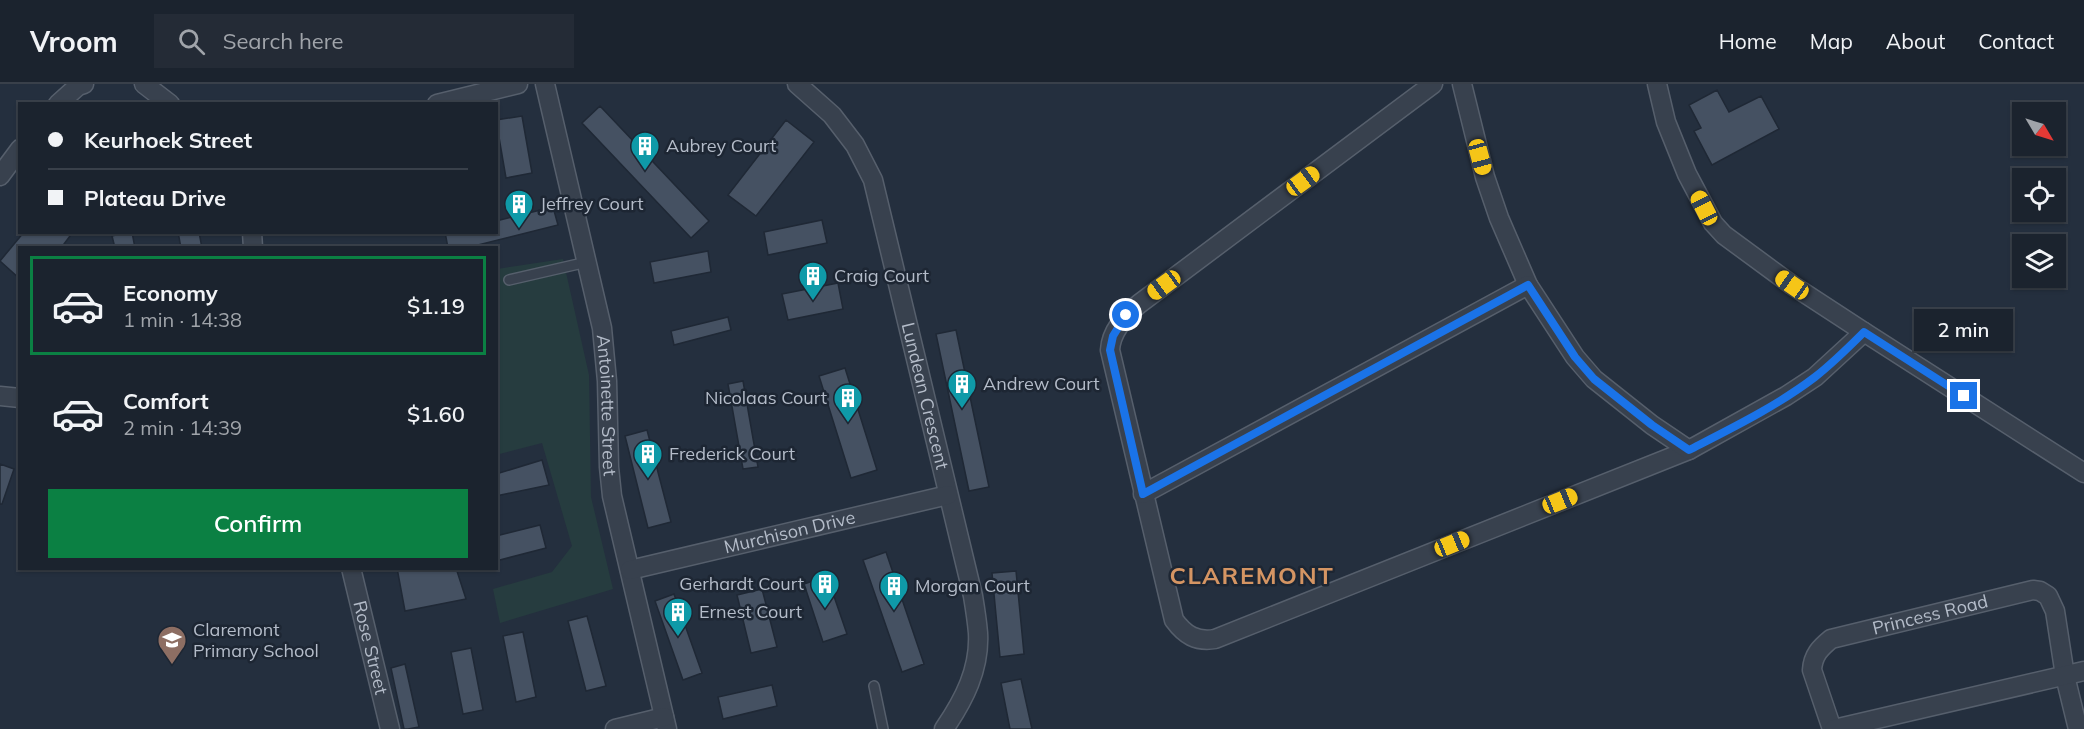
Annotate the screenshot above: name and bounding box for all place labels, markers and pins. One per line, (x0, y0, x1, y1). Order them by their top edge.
building icon: Aubrey Court (629, 130, 661, 172)
place label: Aubrey Court (666, 134, 776, 157)
building icon: Jeffrey Court (503, 188, 535, 230)
place label: Jeffrey Court (540, 192, 644, 215)
building icon: Craig Court (797, 260, 829, 302)
place label: Craig Court (834, 264, 929, 287)
building icon: Andrew Court (946, 368, 978, 410)
place label: Andrew Court (983, 372, 1100, 395)
building icon: Nicolaas Court (832, 382, 864, 424)
place label: Nicolaas Court (705, 386, 827, 409)
building icon: Frederick Court (632, 438, 664, 480)
place label: Frederick Court (669, 442, 795, 465)
building icon: Gerhardt Court (809, 568, 841, 610)
building icon: Morgan Court (878, 570, 910, 612)
place label: Gerhardt Court (679, 572, 804, 595)
place label: Morgan Court (915, 574, 1030, 597)
building icon: Ernest Court (662, 596, 694, 638)
place label: Ernest Court (699, 600, 802, 623)
place label: Claremont Primary School (193, 618, 319, 662)
school or university icon: Claremont Primary School (156, 624, 188, 666)

